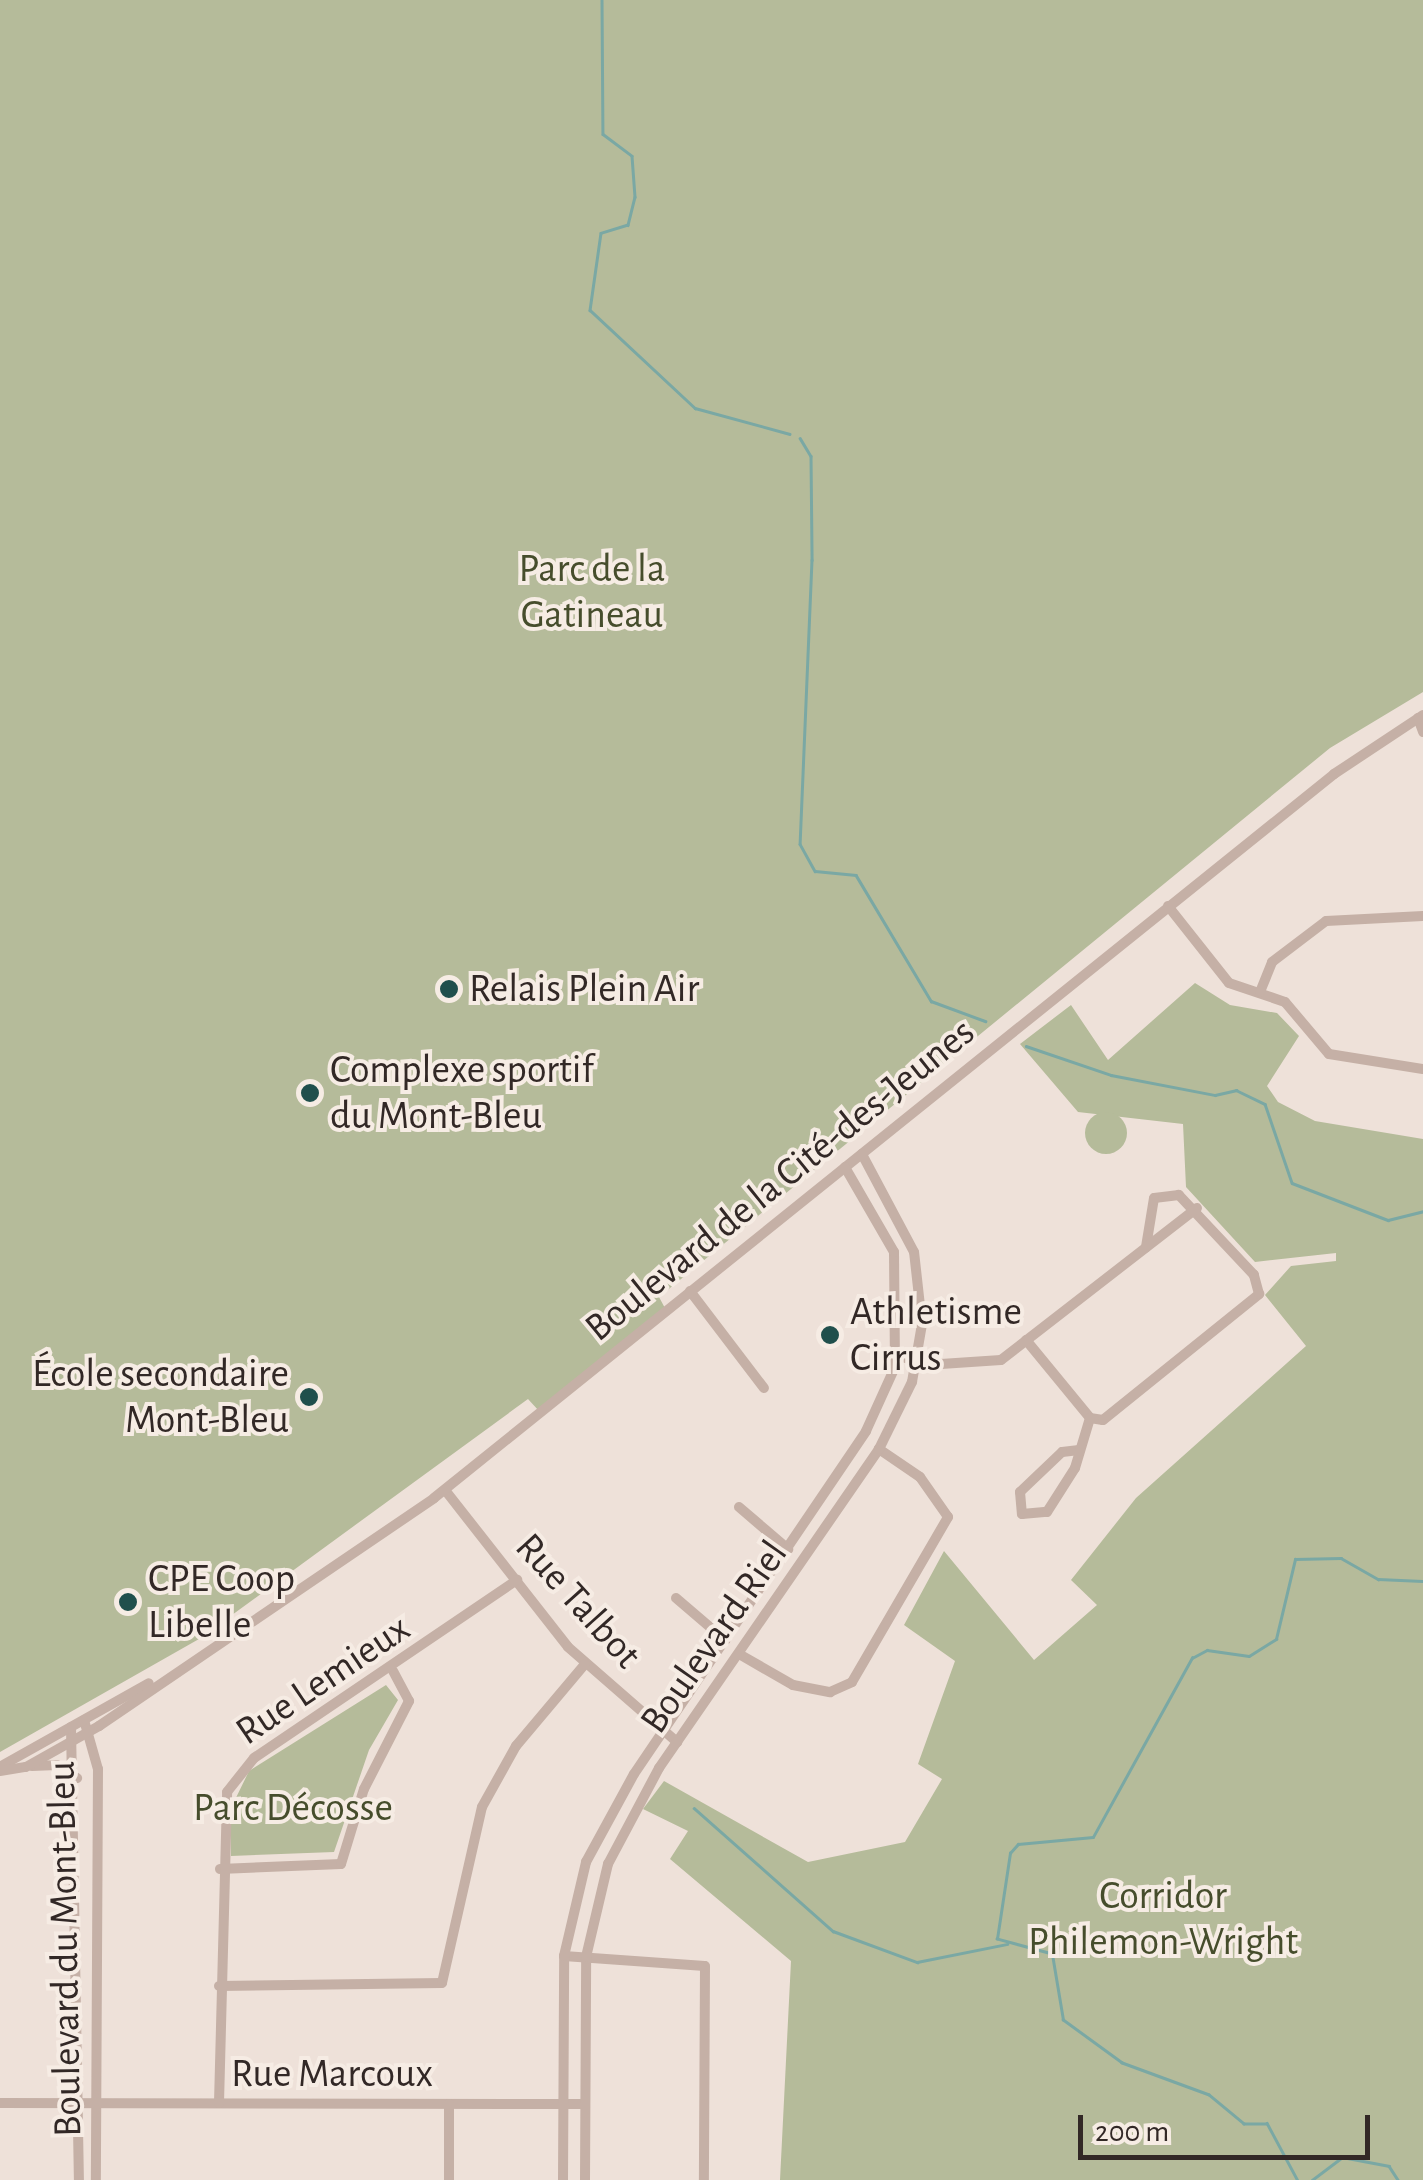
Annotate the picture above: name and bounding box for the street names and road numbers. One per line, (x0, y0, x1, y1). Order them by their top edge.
street label: Boulevard de la Cité-des-Jeunes (576, 1008, 984, 1352)
street label: Rue Talbot (505, 1524, 651, 1678)
street label: Boulevard Riel (630, 1531, 798, 1743)
street label: Rue Lemieux (227, 1604, 419, 1756)
street label: Boulevard du Mont-Bleu (38, 1761, 92, 2137)
street label: Rue Marcoux (231, 2050, 433, 2098)

